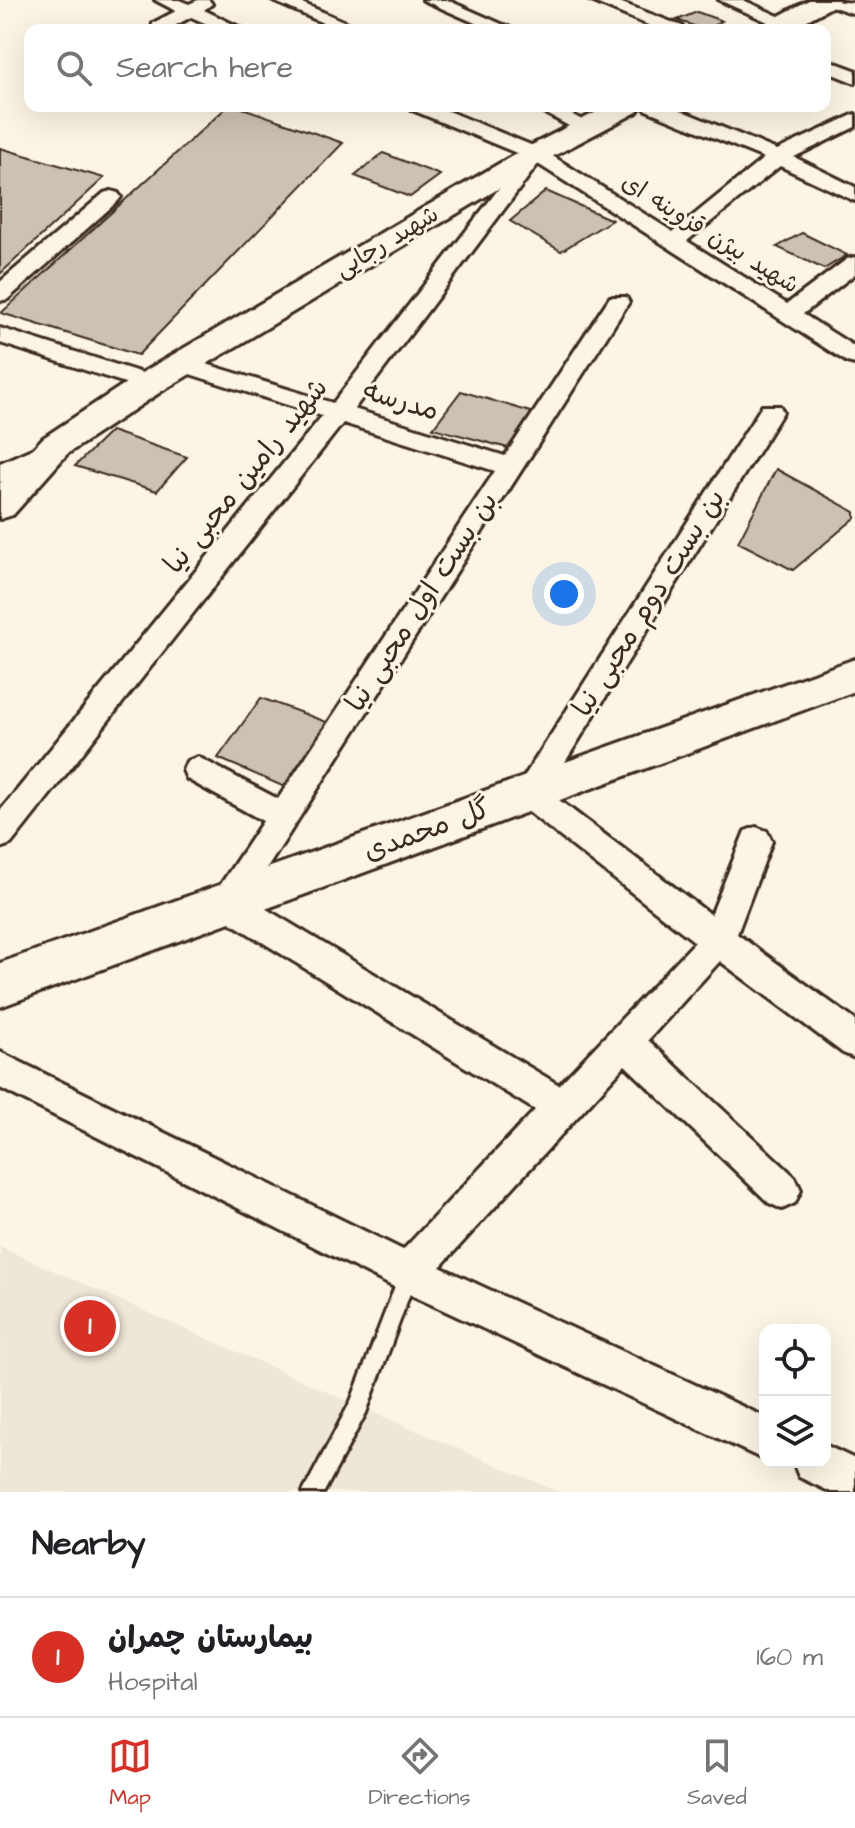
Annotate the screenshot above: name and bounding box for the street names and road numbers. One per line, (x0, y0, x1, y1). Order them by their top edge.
street label: شهید بیژن قزوینه ای (615, 166, 805, 302)
street label: شهید رجایی (329, 198, 445, 286)
street label: شهید رامین محبی نیا (155, 370, 337, 582)
street label: مدرسه (358, 371, 444, 431)
street label: بن بست دوم محبی نیا (563, 482, 736, 725)
street label: بن بست اول محبی نیا (336, 485, 508, 719)
street label: گل محمدی (358, 789, 496, 871)

